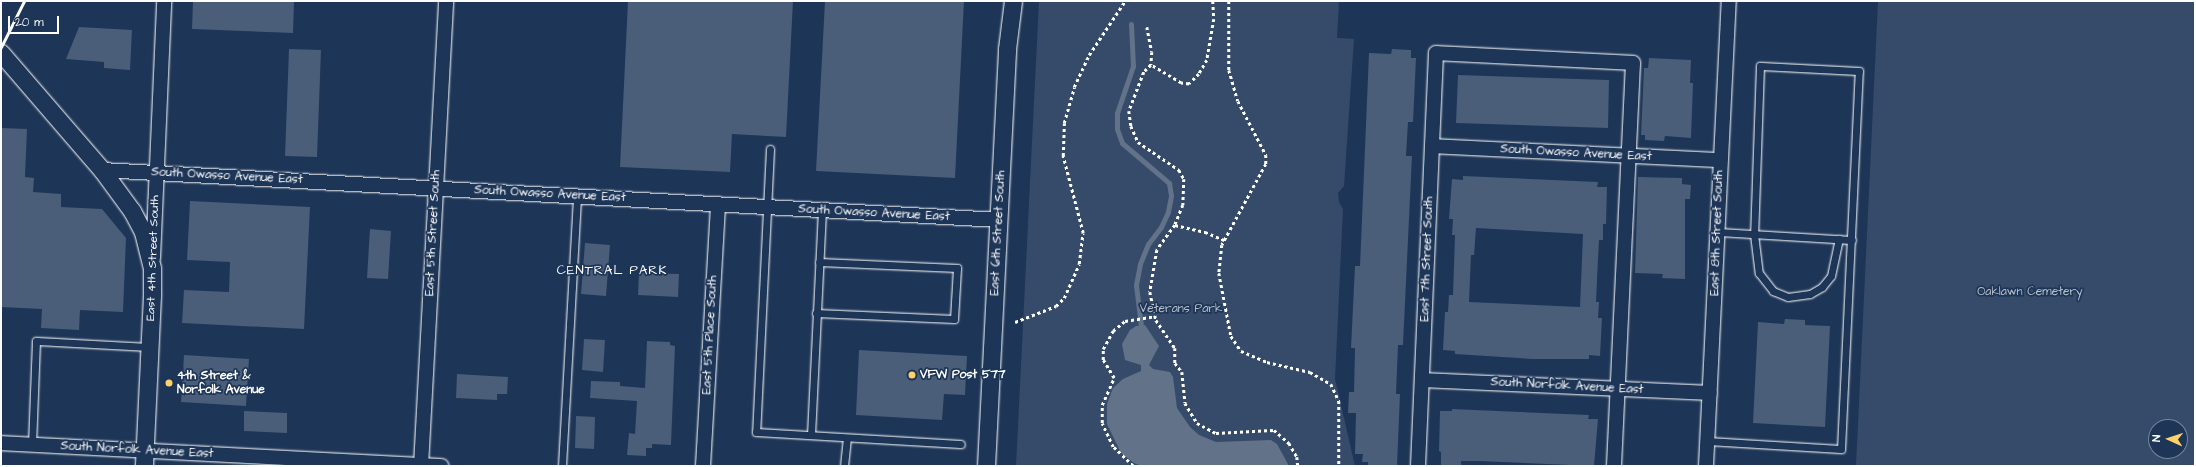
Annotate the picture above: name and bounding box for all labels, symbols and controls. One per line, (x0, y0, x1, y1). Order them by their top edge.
scale bar (10, 8, 61, 34)
text: 20 m (15, 14, 44, 31)
street label: South Owasso Avenue East (1500, 142, 1652, 164)
street label: South Owasso Avenue East (151, 165, 303, 187)
street label: East 5th Street South (423, 170, 443, 296)
street label: East 6th Street South (988, 170, 1008, 296)
street label: East 8th Street South (1708, 170, 1726, 296)
street label: South Owasso Avenue East (474, 183, 626, 205)
street label: East 4th Street South (144, 195, 162, 321)
street label: East 7th Street South (1418, 196, 1436, 322)
street label: South Owasso Avenue East (798, 202, 950, 224)
district label: CENTRAL PARK (557, 262, 667, 278)
street label: East 5th Place South (700, 275, 720, 395)
park label: Oaklawn Cemetery (1977, 285, 2083, 299)
park label: Veterans Park (1140, 302, 1222, 316)
place label: VFW Post 577 (920, 368, 1005, 382)
place label: 4th Street & Norfolk Avenue (177, 369, 265, 397)
marker: VFW Post 577 (907, 370, 917, 380)
street label: South Norfolk Avenue East (1490, 375, 1644, 397)
marker: 4th Street & Norfolk Avenue (164, 378, 174, 388)
north arrow (2148, 419, 2188, 459)
text: N (2149, 435, 2164, 442)
street label: South Norfolk Avenue East (60, 439, 214, 461)

